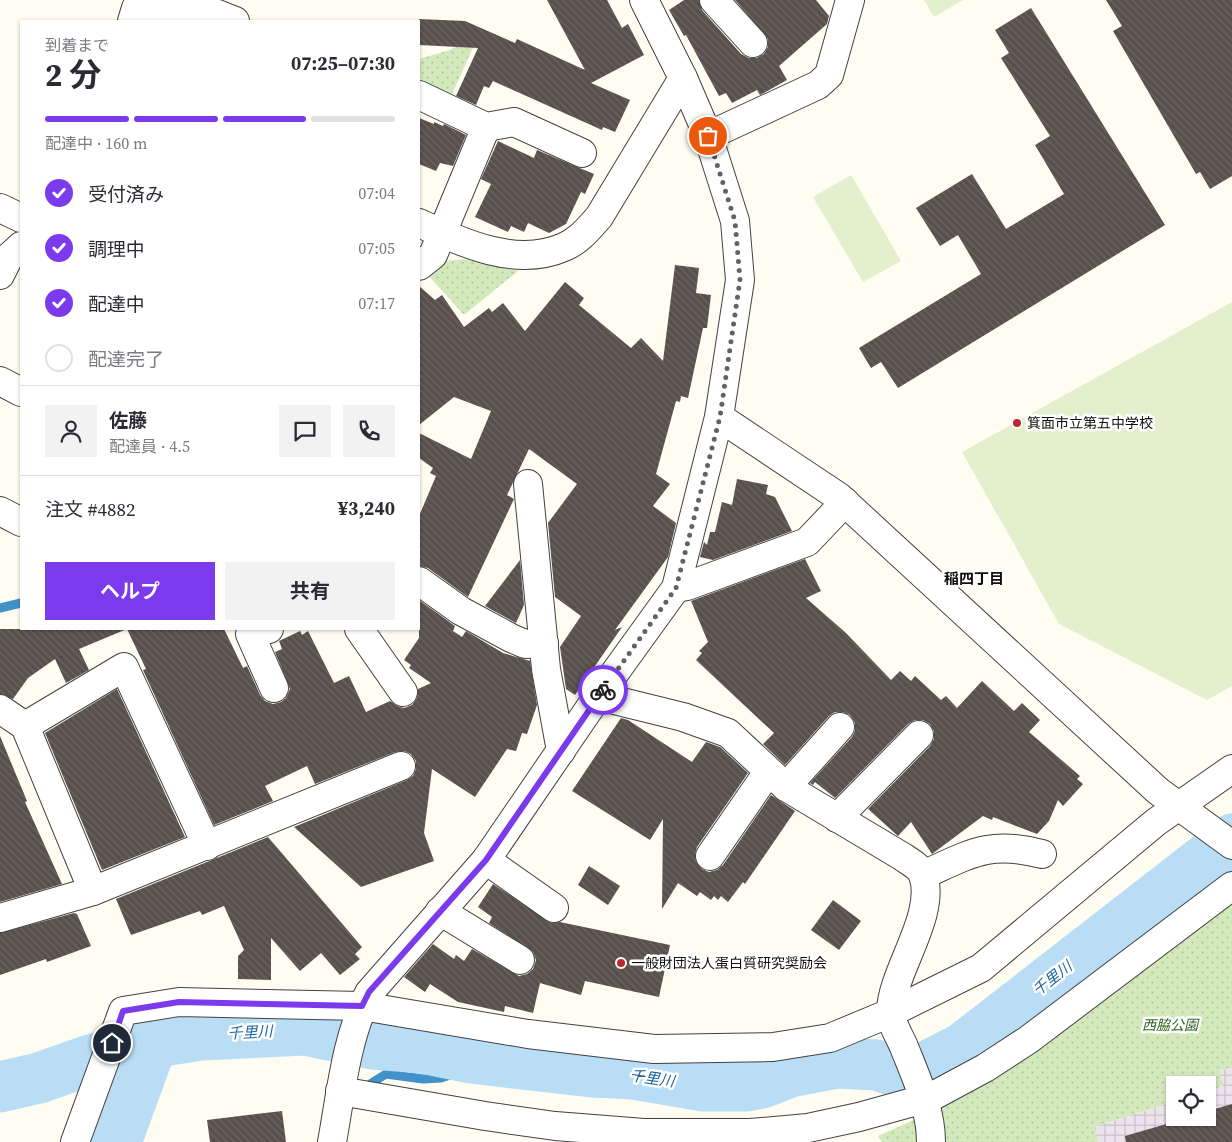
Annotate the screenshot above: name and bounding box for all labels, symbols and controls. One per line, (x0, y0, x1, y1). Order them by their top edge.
text: 到着まで (45, 34, 109, 56)
text: 07:25–07:30 (291, 50, 395, 76)
text: 2 分 (45, 53, 101, 97)
pin (687, 115, 729, 157)
icon: bag (694, 122, 722, 150)
text: 配達中 · 160 m (45, 132, 147, 154)
icon: check (45, 179, 73, 207)
text: 受付済み (88, 181, 164, 207)
text: 07:04 (358, 182, 395, 204)
icon: check (45, 234, 73, 262)
text: 調理中 (88, 236, 145, 262)
text: 07:05 (358, 237, 395, 259)
icon: check (45, 289, 73, 317)
text: 配達中 (88, 291, 145, 317)
text: 07:17 (358, 292, 395, 314)
text: 配達完了 (88, 346, 164, 372)
button: person (45, 405, 97, 457)
button: chat (279, 405, 331, 457)
button: phone (343, 405, 395, 457)
text: 佐藤 (109, 407, 147, 433)
place label: 箕面市立第五中学校 (1027, 413, 1153, 433)
marker: 箕面市立第五中学校 (1011, 417, 1023, 429)
text: 配達員 · 4.5 (109, 435, 190, 457)
text: ¥3,240 (338, 495, 395, 521)
text: 注文 #4882 (45, 496, 135, 522)
button: ヘルプ (45, 562, 215, 620)
button: 共有 (225, 562, 395, 620)
district label: 稲四丁目 (944, 568, 1004, 589)
courier (578, 665, 628, 715)
icon: bike (589, 676, 617, 704)
place label: 一般財団法人蛋白質研究奨励会 (631, 953, 827, 973)
water label: 千里川 (1028, 955, 1078, 1000)
marker: 一般財団法人蛋白質研究奨励会 (615, 957, 627, 969)
park label: 西脇公園 (1142, 1015, 1200, 1035)
water label: 千里川 (227, 1020, 275, 1044)
pin (91, 1022, 133, 1064)
icon: home (98, 1029, 126, 1057)
water label: 千里川 (628, 1064, 678, 1092)
map controls (1166, 1076, 1216, 1126)
button: locate (1166, 1076, 1216, 1126)

